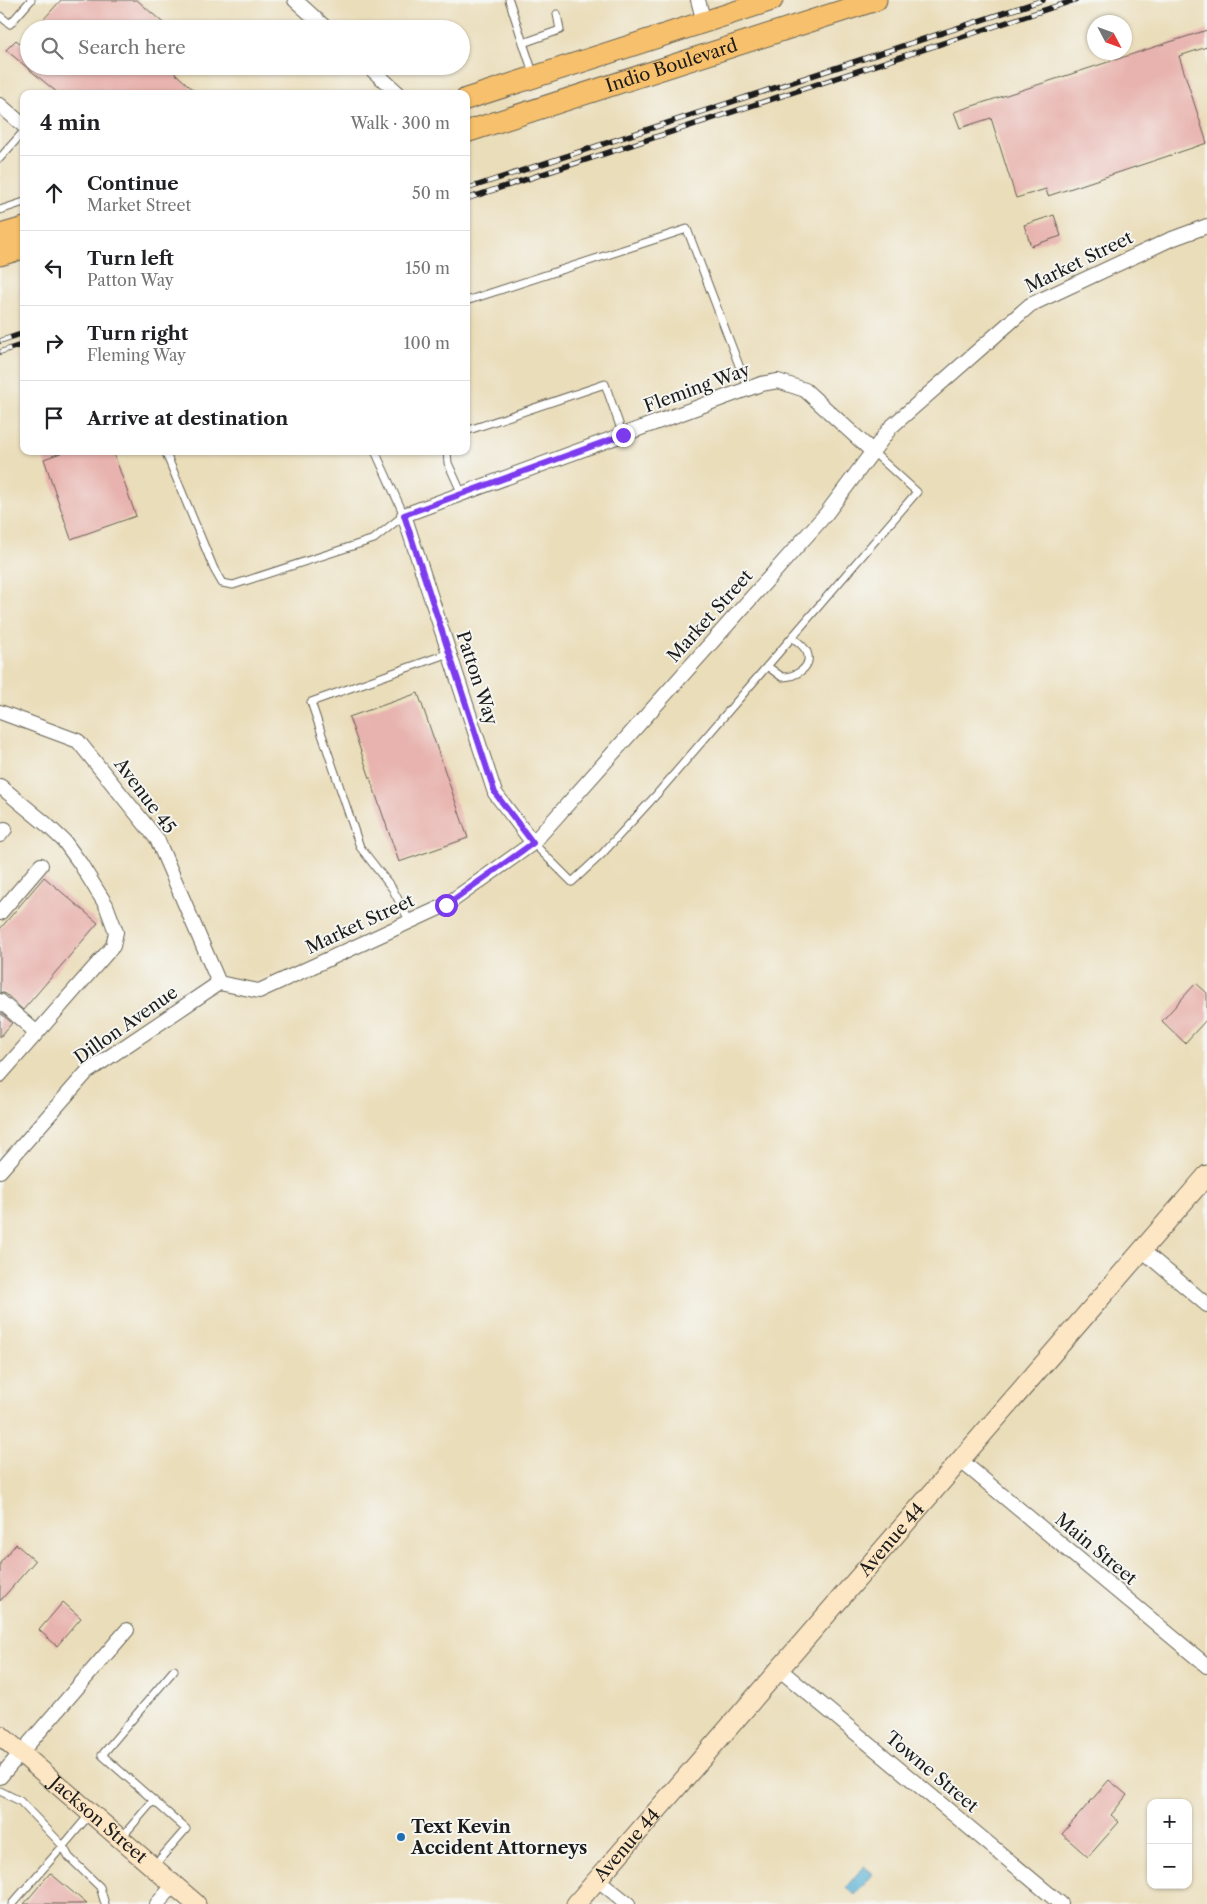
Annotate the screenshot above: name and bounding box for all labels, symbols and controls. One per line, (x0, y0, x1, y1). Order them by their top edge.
north arrow (1087, 15, 1132, 60)
search box (20, 20, 470, 75)
icon: search (38, 34, 66, 62)
street label: Indio Boulevard (603, 34, 740, 97)
text: Search here (78, 36, 186, 59)
text: 4 min (40, 110, 101, 135)
text: Walk · 300 m (351, 113, 450, 133)
text: Continue (87, 172, 179, 195)
icon: ahead (40, 179, 68, 207)
text: 50 m (412, 183, 450, 203)
text: Market Street (87, 195, 191, 215)
street label: Market Street (1022, 226, 1137, 298)
text: Turn left (87, 247, 174, 270)
icon: left (40, 254, 68, 282)
text: 150 m (405, 258, 450, 278)
text: Patton Way (87, 270, 174, 290)
text: Turn right (87, 322, 188, 345)
icon: right (40, 329, 68, 357)
text: 100 m (404, 333, 450, 353)
text: Fleming Way (87, 345, 186, 365)
street label: Fleming Way (641, 358, 754, 417)
icon: arrive (40, 404, 68, 432)
text: Arrive at destination (87, 407, 288, 430)
route end (612, 424, 635, 447)
street label: Market Street (663, 565, 758, 667)
street label: Patton Way (451, 628, 503, 729)
street label: Avenue 45 (109, 753, 181, 838)
street label: Market Street (302, 889, 418, 959)
route start (435, 894, 458, 917)
street label: Dillon Avenue (70, 981, 182, 1069)
street label: Avenue 44 (853, 1498, 929, 1581)
street label: Main Street (1051, 1508, 1142, 1590)
street label: Towne Street (881, 1727, 983, 1818)
street label: Jackson Street (43, 1770, 152, 1868)
map controls (1147, 1799, 1192, 1889)
button: + (1147, 1799, 1192, 1844)
street label: Avenue 44 (589, 1804, 665, 1887)
place label: Text Kevin Accident Attorneys (410, 1816, 587, 1859)
marker: Text Kevin Accident Attorneys (395, 1831, 407, 1843)
button: − (1147, 1844, 1192, 1889)

